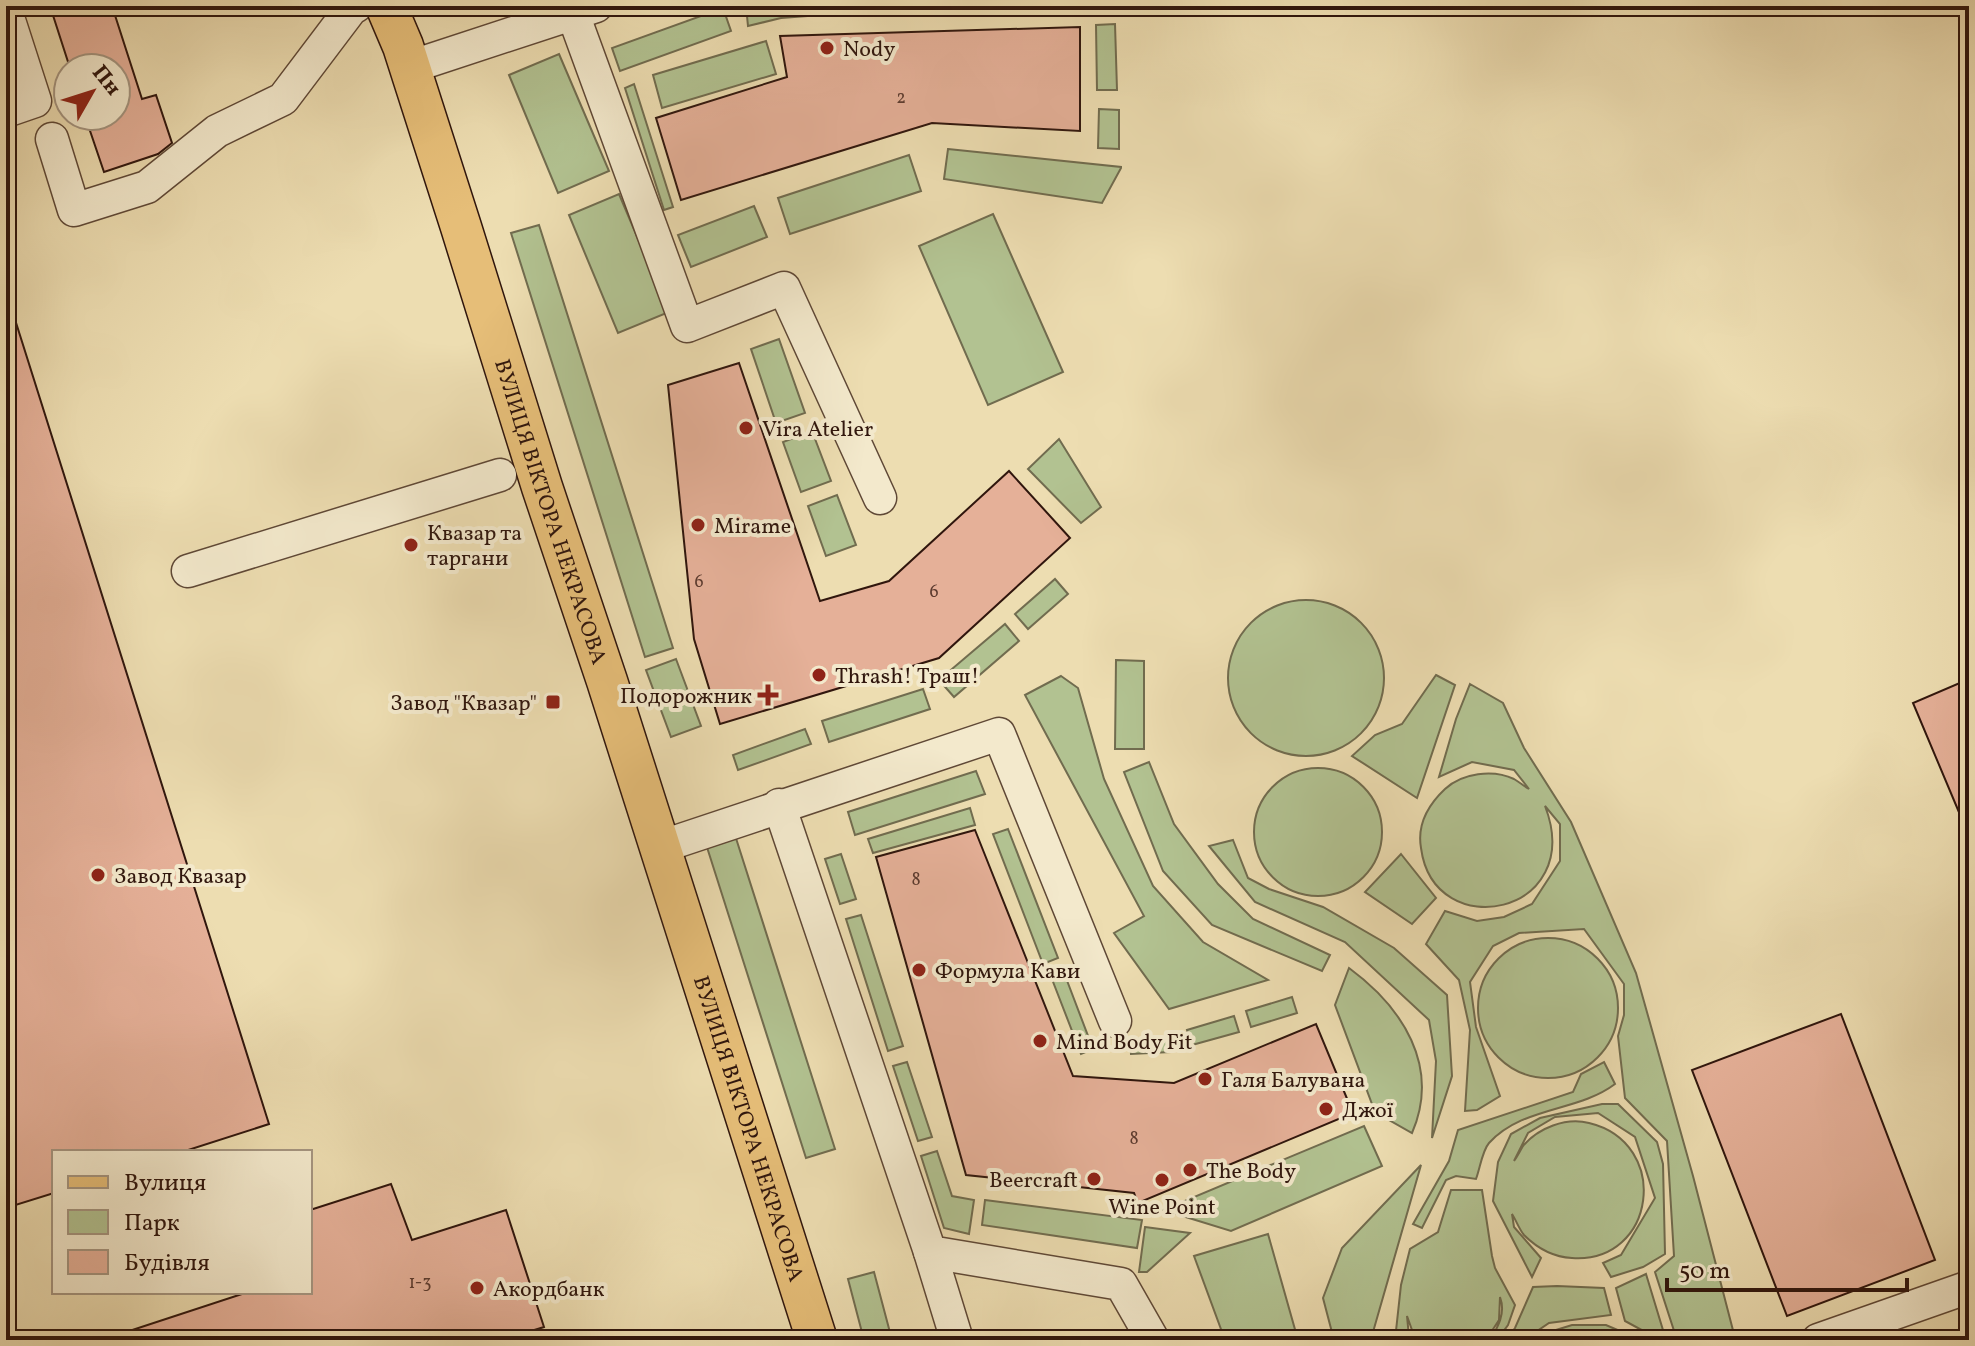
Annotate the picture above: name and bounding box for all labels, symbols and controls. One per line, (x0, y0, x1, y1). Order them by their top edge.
place label: Nody (843, 35, 895, 66)
marker: Nody (818, 39, 836, 57)
north arrow (52, 52, 132, 132)
text: Пн (84, 59, 127, 103)
house number: 2 (896, 86, 906, 111)
street label: ВУЛИЦЯ ВІКТОРА НЕКРАСОВА (485, 356, 613, 669)
place label: Vira Atelier (762, 415, 873, 446)
marker: Vira Atelier (737, 419, 755, 437)
place label: Mirame (714, 512, 791, 543)
marker: Mirame (689, 516, 707, 534)
place label: Квазар та таргани (427, 519, 522, 575)
marker: Квазар та таргани (402, 536, 420, 554)
house number: 6 (694, 570, 704, 595)
house number: 6 (929, 580, 939, 605)
place label: Thrash! Траш! (835, 662, 980, 693)
marker: Thrash! Траш! (810, 666, 828, 684)
place label: Подорожник (620, 682, 752, 713)
marker: Подорожник (759, 686, 777, 704)
place label: Завод "Квазар" (390, 689, 537, 720)
marker: Завод "Квазар" (544, 693, 562, 711)
place label: Завод Квазар (114, 862, 247, 893)
marker: Завод Квазар (89, 866, 107, 884)
house number: 8 (911, 868, 921, 893)
place label: Формула Кави (935, 957, 1080, 988)
marker: Формула Кави (910, 961, 928, 979)
street label: ВУЛИЦЯ ВІКТОРА НЕКРАСОВА (684, 972, 810, 1286)
place label: Mind Body Fit (1056, 1028, 1193, 1059)
marker: Mind Body Fit (1031, 1032, 1049, 1050)
place label: Галя Балувана (1221, 1066, 1366, 1097)
marker: Галя Балувана (1196, 1070, 1214, 1088)
place label: Джої (1342, 1096, 1394, 1127)
marker: Джої (1317, 1100, 1335, 1118)
house number: 8 (1129, 1127, 1139, 1152)
legend (52, 1150, 312, 1294)
place label: The Body (1206, 1157, 1296, 1188)
marker: The Body (1181, 1161, 1199, 1179)
place label: Beercraft (989, 1166, 1078, 1197)
text: Вулиця (124, 1167, 206, 1201)
marker: Beercraft (1085, 1170, 1103, 1188)
marker: Wine Point (1153, 1171, 1171, 1189)
place label: Wine Point (1108, 1193, 1216, 1224)
text: Парк (124, 1207, 180, 1241)
scale bar (1667, 1242, 1907, 1292)
text: Будівля (124, 1247, 210, 1281)
text: 50 m (1679, 1255, 1731, 1289)
house number: 1-3 (408, 1271, 432, 1296)
place label: Акордбанк (493, 1275, 605, 1306)
marker: Акордбанк (468, 1279, 486, 1297)

